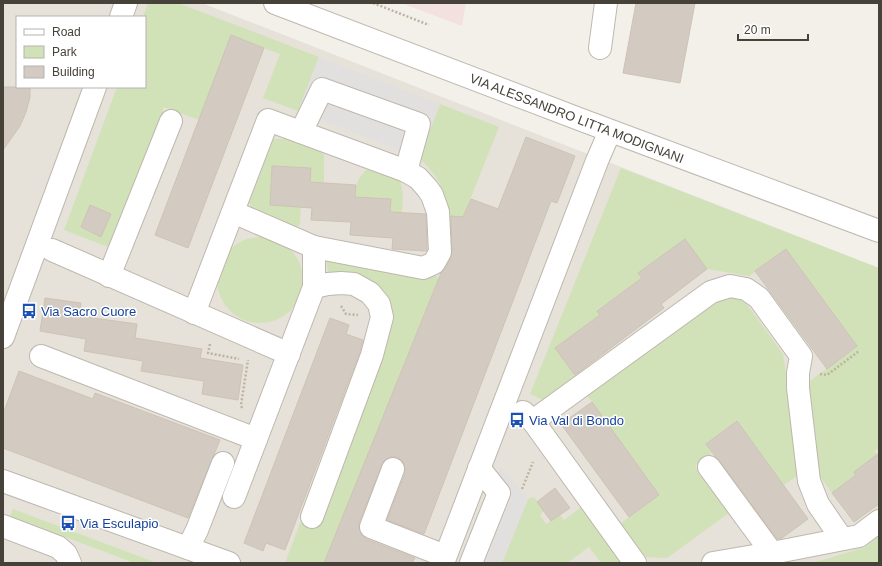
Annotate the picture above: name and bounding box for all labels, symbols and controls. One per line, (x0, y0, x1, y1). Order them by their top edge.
legend (16, 16, 146, 88)
scale bar (738, 16, 808, 42)
text: 20 m (744, 23, 771, 37)
text: Road (52, 25, 81, 39)
text: Park (52, 45, 78, 59)
text: Building (52, 65, 95, 79)
street label: VIA ALESSANDRO LITTA MODIGNANI (468, 71, 686, 166)
bus stop icon: Via Sacro Cuore (20, 302, 38, 320)
place label: Via Sacro Cuore (41, 304, 136, 319)
bus stop icon: Via Val di Bondo (508, 411, 526, 429)
place label: Via Val di Bondo (529, 413, 624, 428)
bus stop icon: Via Esculapio (59, 514, 77, 532)
place label: Via Esculapio (80, 516, 159, 531)

